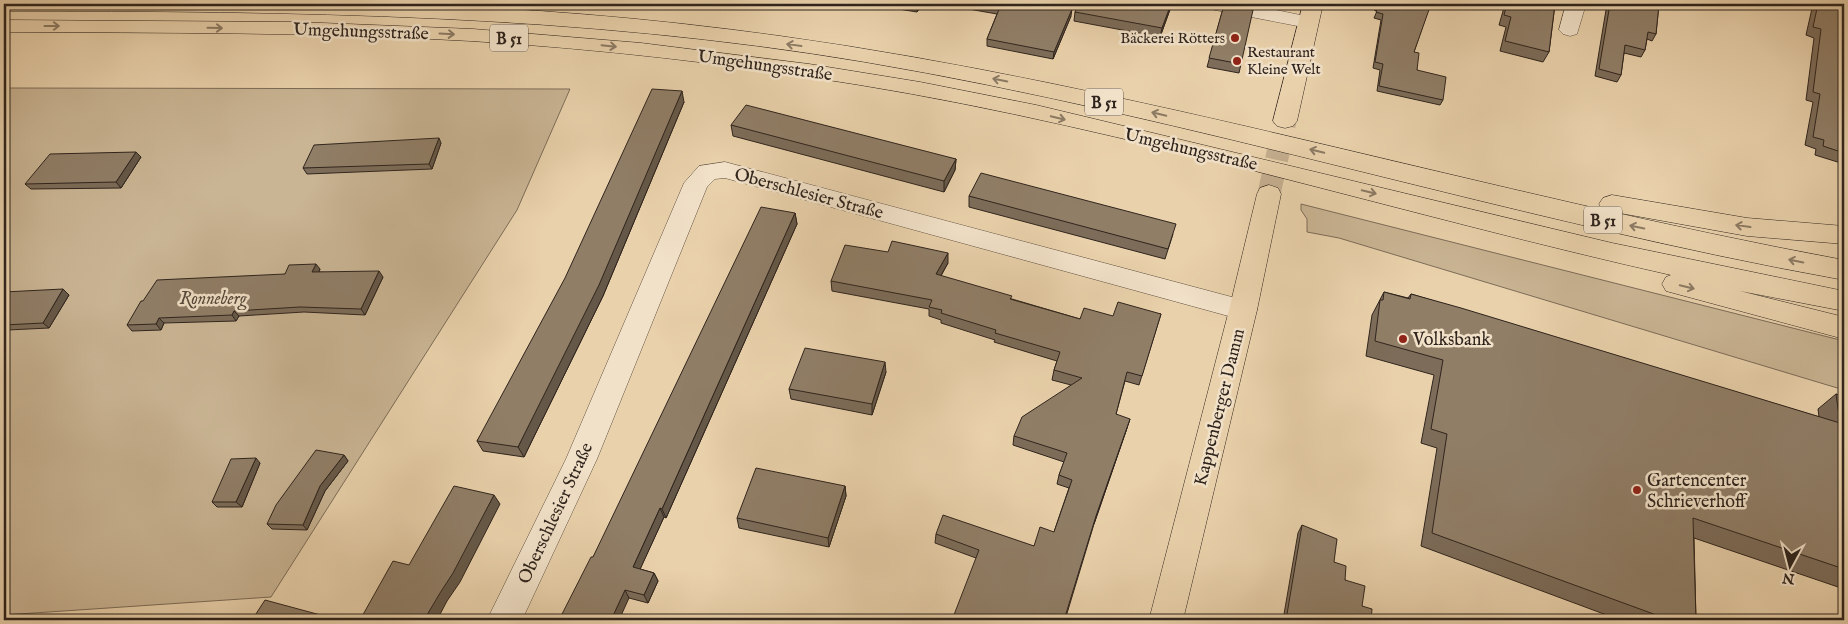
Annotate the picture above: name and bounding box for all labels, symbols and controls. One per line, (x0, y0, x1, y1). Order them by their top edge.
street label: Umgehungsstraße (293, 19, 429, 46)
one-way arrow (44, 21, 60, 31)
one-way arrow (206, 23, 223, 33)
road number: B 51 (490, 24, 528, 52)
place label: Bäckerei Rötters (1120, 29, 1225, 48)
one-way arrow (439, 30, 455, 39)
marker: Bäckerei Rötters (1229, 32, 1241, 44)
one-way arrow (787, 39, 803, 49)
one-way arrow (601, 41, 617, 51)
place label: Restaurant Kleine Welt (1247, 43, 1321, 79)
street label: Umgehungsstraße (696, 46, 834, 87)
marker: Restaurant Kleine Welt (1231, 55, 1243, 67)
one-way arrow (992, 74, 1008, 84)
road number: B 51 (1085, 88, 1123, 115)
one-way arrow (1151, 109, 1167, 118)
one-way arrow (1049, 114, 1065, 123)
street label: Umgehungsstraße (1122, 124, 1259, 177)
one-way arrow (1309, 146, 1325, 155)
street label: Oberschlesier Straße (732, 163, 886, 225)
one-way arrow (1360, 188, 1376, 197)
road number: B 51 (1584, 206, 1622, 234)
one-way arrow (1736, 220, 1752, 230)
one-way arrow (1630, 222, 1646, 231)
one-way arrow (1789, 256, 1805, 265)
one-way arrow (1679, 283, 1695, 293)
park label: Ronneberg (180, 288, 248, 311)
street label: Kappenberger Damm (1190, 326, 1251, 488)
place label: Volksbank (1412, 329, 1491, 352)
marker: Volksbank (1397, 333, 1409, 345)
street label: Oberschlesier Straße (514, 439, 599, 588)
place label: Gartencenter Schrieverhoff (1647, 470, 1748, 514)
marker: Gartencenter Schrieverhoff (1631, 484, 1643, 496)
north arrow (1766, 542, 1816, 592)
text: N (1781, 568, 1797, 588)

